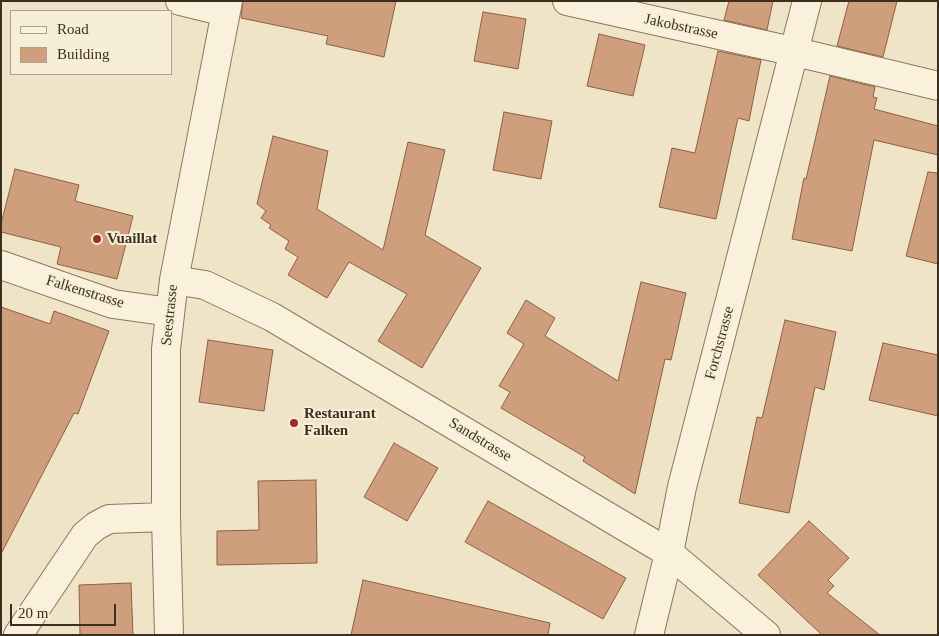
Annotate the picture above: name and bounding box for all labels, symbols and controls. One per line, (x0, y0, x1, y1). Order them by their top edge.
legend (10, 10, 172, 75)
street label: Jakobstrasse (642, 10, 720, 44)
text: Road (57, 21, 89, 37)
text: Building (57, 46, 110, 62)
place label: Vuaillat (107, 230, 157, 248)
marker: Vuaillat (91, 233, 103, 245)
street label: Falkenstrasse (44, 272, 126, 312)
street label: Seestrasse (158, 283, 182, 347)
street label: Forchstrasse (702, 304, 738, 382)
place label: Restaurant Falken (304, 405, 376, 440)
street label: Sandstrasse (445, 414, 515, 466)
marker: Restaurant Falken (288, 417, 300, 429)
scale bar (12, 594, 119, 626)
text: 20 m (18, 605, 48, 621)

